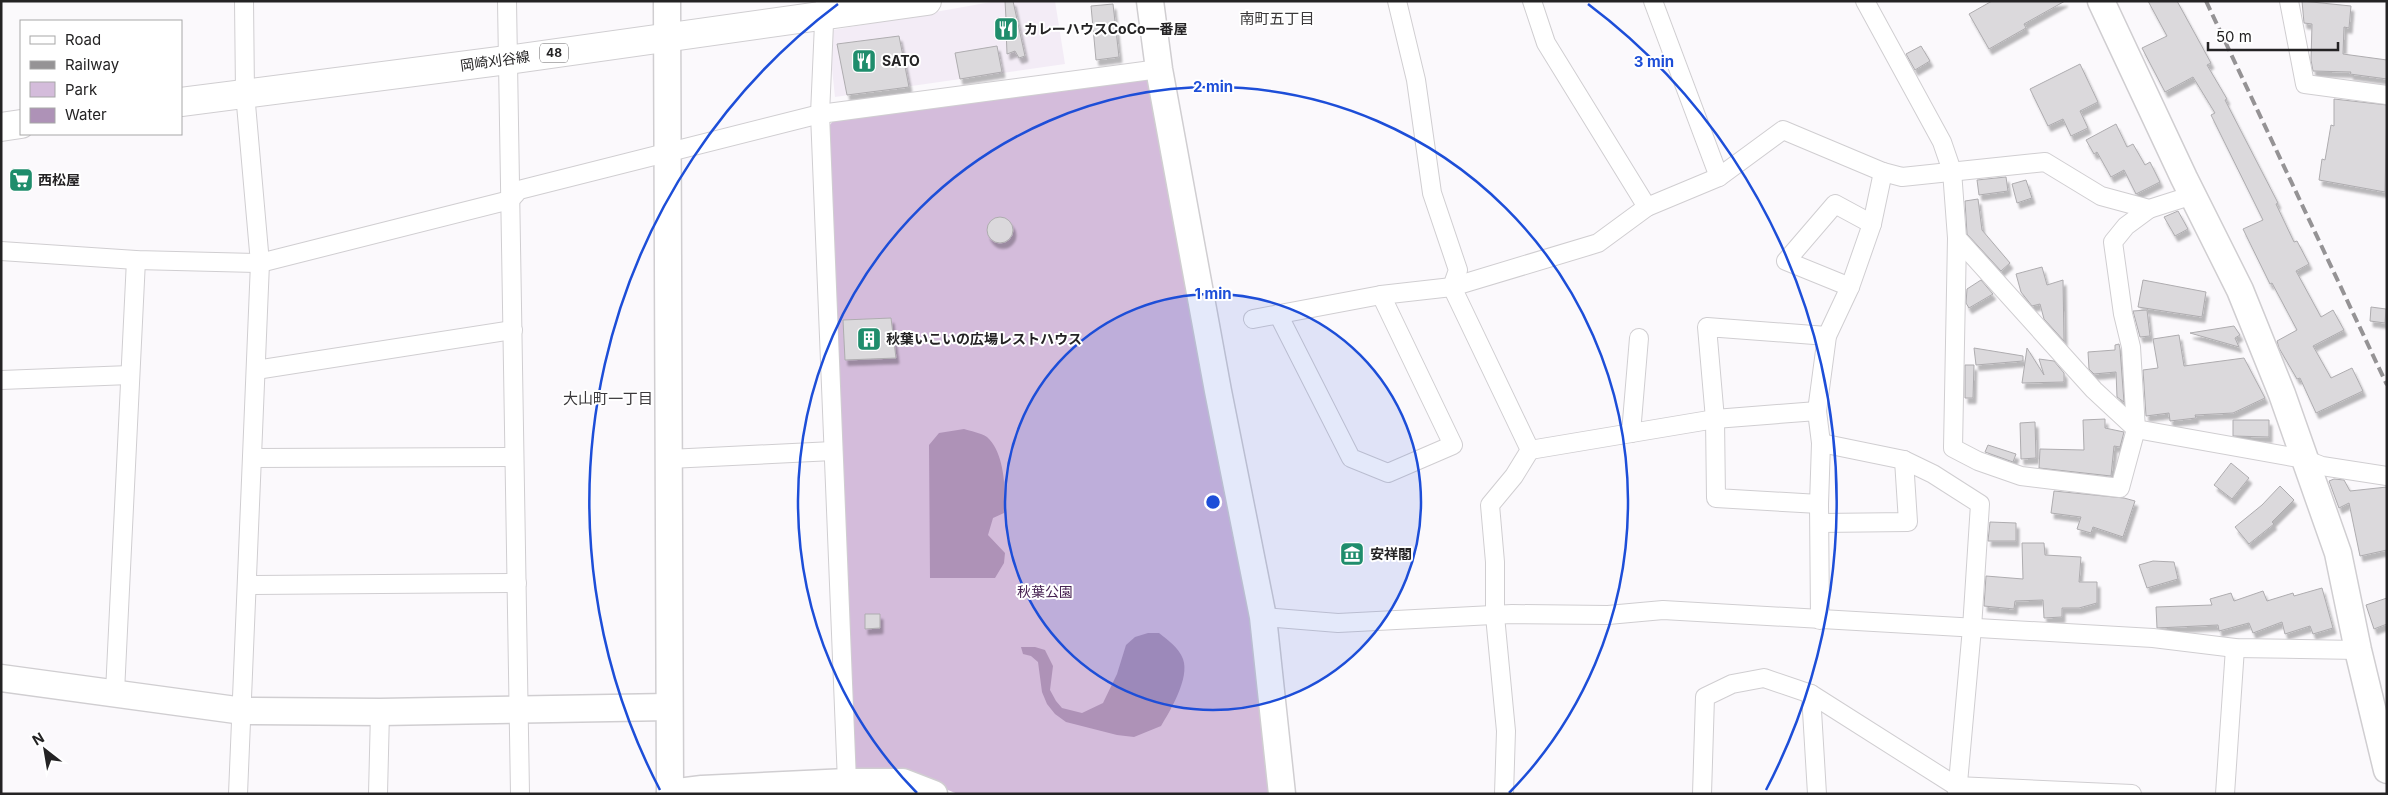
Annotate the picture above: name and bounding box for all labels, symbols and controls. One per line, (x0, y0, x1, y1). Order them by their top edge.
district label: 南町五丁目 (1239, 9, 1315, 28)
restaurant icon: カレーハウスCoCo一番屋 (993, 16, 1019, 42)
legend (20, 20, 182, 135)
place label: カレーハウスCoCo一番屋 (1024, 20, 1188, 37)
scale bar (2208, 20, 2338, 52)
text: 50 m (2216, 27, 2252, 46)
text: Road (65, 30, 101, 49)
road number: 48 (540, 44, 568, 62)
street label: 岡崎刈谷線 (459, 47, 531, 74)
restaurant icon: SATO (851, 48, 877, 74)
place label: SATO (882, 52, 920, 69)
text: 3 min (1634, 52, 1674, 71)
text: Railway (65, 55, 120, 74)
text: 2 min (1193, 77, 1233, 96)
text: Park (65, 80, 98, 99)
text: Water (65, 105, 107, 124)
supermarket icon: 西松屋 (8, 167, 34, 193)
place label: 西松屋 (38, 171, 80, 188)
text: 1 min (1194, 284, 1232, 303)
building icon: 秋葉いこいの広場レストハウス (856, 326, 882, 352)
place label: 秋葉いこいの広場レストハウス (886, 330, 1082, 347)
district label: 大山町一丁目 (563, 389, 653, 408)
centre of rings (1204, 493, 1222, 511)
museum icon: 安祥閣 (1339, 541, 1365, 567)
place label: 安祥閣 (1370, 545, 1412, 562)
park label: 秋葉公園 (1017, 583, 1073, 600)
north arrow (20, 725, 70, 775)
text: N (29, 728, 47, 748)

